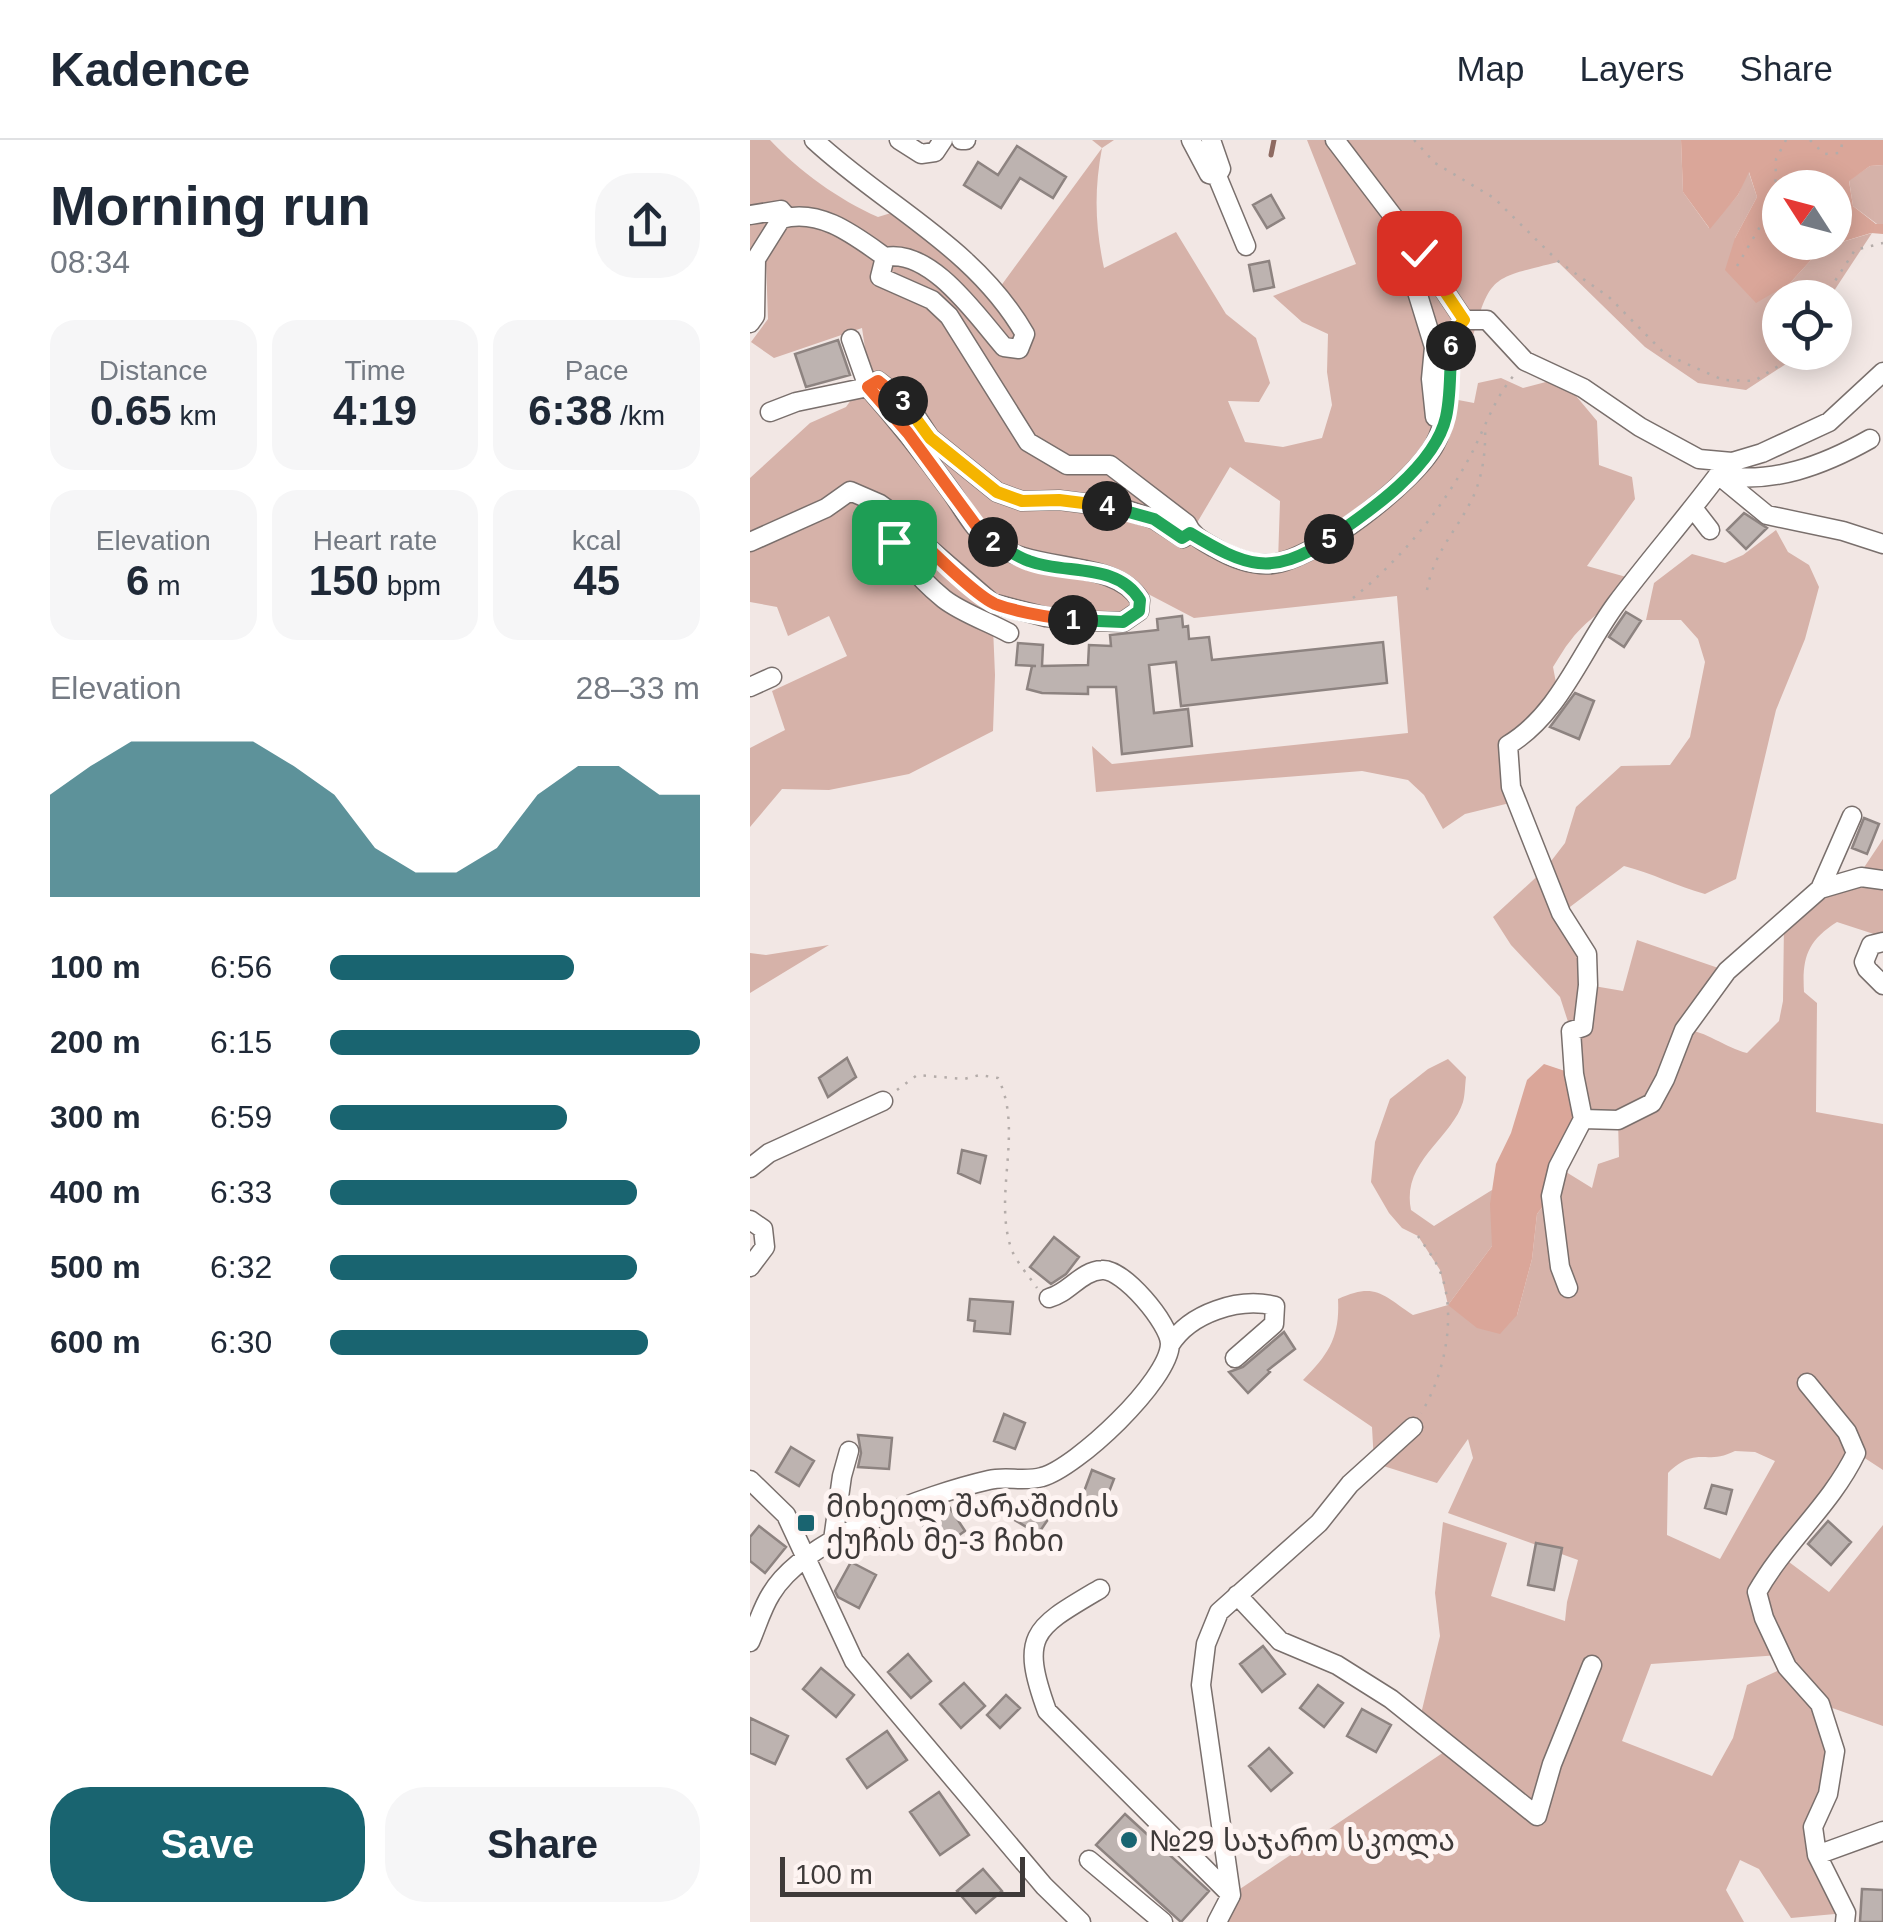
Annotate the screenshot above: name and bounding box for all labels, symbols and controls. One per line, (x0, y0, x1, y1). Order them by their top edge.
text: Kadence (50, 43, 250, 96)
text: Map (1456, 49, 1525, 88)
text: Layers (1580, 49, 1685, 88)
text: Share (1740, 49, 1833, 88)
north arrow (1762, 170, 1852, 260)
map controls (1762, 170, 1852, 370)
button: share (595, 173, 700, 278)
text: Morning run (50, 175, 371, 237)
pin (1377, 211, 1462, 296)
icon: check (1392, 226, 1447, 281)
text: 08:34 (50, 244, 130, 280)
button: locate (1762, 280, 1852, 370)
pin: 6 (1426, 321, 1476, 371)
text: 6 (1443, 330, 1459, 361)
text: Distance (99, 355, 208, 386)
text: Time (344, 355, 406, 386)
text: Pace (565, 355, 629, 386)
pin: 3 (878, 376, 928, 426)
text: 3 (895, 385, 911, 416)
text: 0.65 (90, 387, 172, 434)
text: 4:19 (333, 387, 417, 434)
text: 6:38 (528, 387, 612, 434)
text: km (172, 400, 217, 431)
text: /km (612, 400, 665, 431)
pin: 4 (1082, 481, 1132, 531)
text: 4 (1099, 490, 1115, 521)
pin (852, 500, 937, 585)
pin: 5 (1304, 514, 1354, 564)
icon: arrive (867, 515, 922, 570)
pin: 2 (968, 517, 1018, 567)
text: 5 (1321, 523, 1337, 554)
text: Elevation (96, 525, 211, 556)
text: Heart rate (313, 525, 437, 556)
text: kcal (572, 525, 622, 556)
text: 2 (985, 526, 1001, 557)
text: 6 (126, 557, 149, 604)
text: 150 (309, 557, 379, 604)
text: 45 (573, 557, 620, 604)
text: m (149, 570, 181, 601)
text: bpm (379, 570, 441, 601)
pin: 1 (1048, 595, 1098, 645)
text: 1 (1065, 604, 1081, 635)
text: Elevation (50, 670, 182, 706)
text: 28–33 m (575, 670, 700, 706)
text: 100 m (50, 949, 141, 985)
text: 6:56 (210, 949, 272, 985)
text: 200 m (50, 1024, 141, 1060)
text: 6:15 (210, 1024, 272, 1060)
text: 300 m (50, 1099, 141, 1135)
text: 6:59 (210, 1099, 272, 1135)
text: 400 m (50, 1174, 141, 1210)
text: 6:33 (210, 1174, 272, 1210)
text: 500 m (50, 1249, 141, 1285)
text: 6:32 (210, 1249, 272, 1285)
text: 600 m (50, 1324, 141, 1360)
text: 6:30 (210, 1324, 272, 1360)
place label: მიხეილ შარაშიძის ქუჩის მე-3 ჩიხი (826, 1490, 1119, 1559)
marker: მიხეილ შარაშიძის ქუჩის მე-3 ჩიხი (795, 1512, 817, 1534)
button: Save (50, 1787, 365, 1902)
button: Share (385, 1787, 700, 1902)
place label: №29 საჯარო სკოლა (1149, 1824, 1455, 1859)
marker: №29 საჯარო სკოლა (1118, 1829, 1140, 1851)
scale bar (780, 1852, 1025, 1896)
text: 100 m (795, 1859, 873, 1890)

